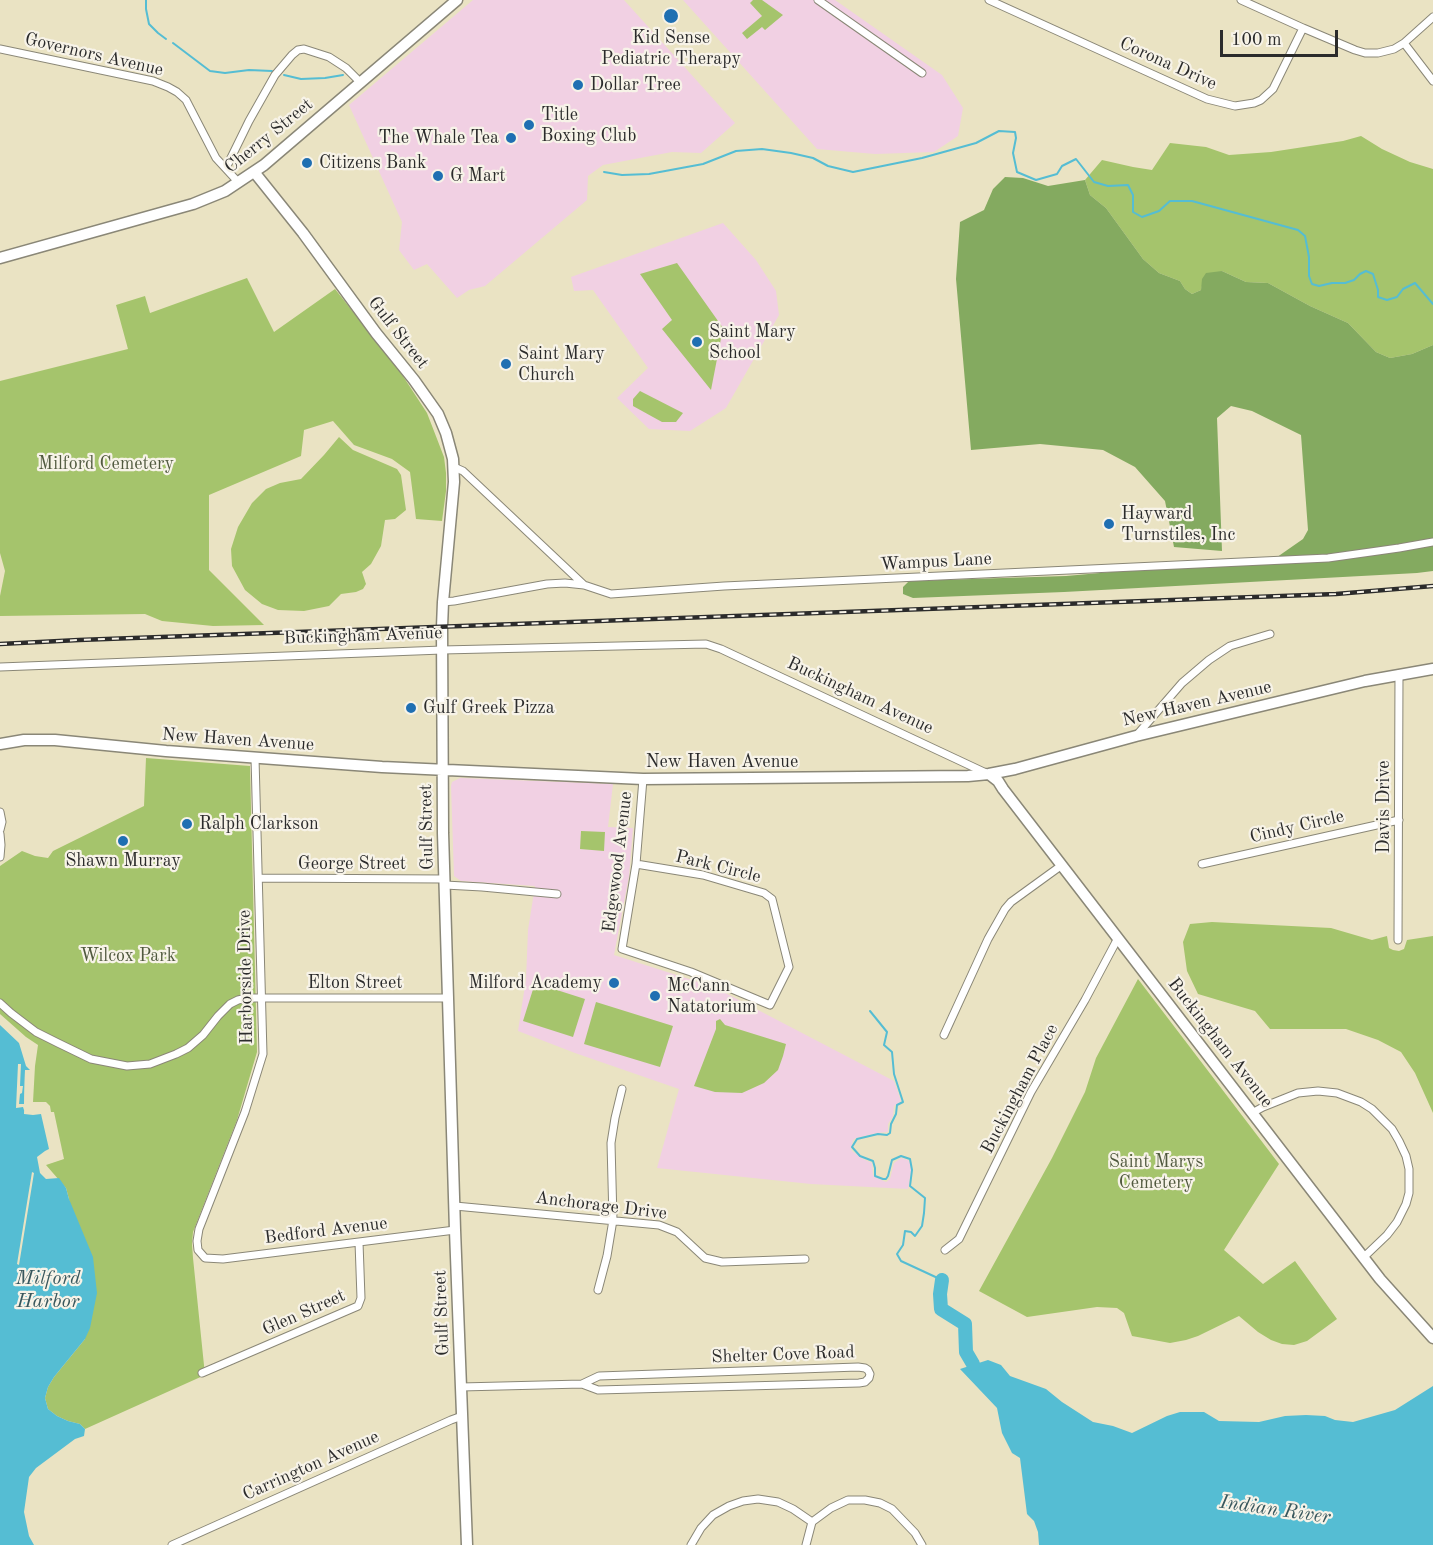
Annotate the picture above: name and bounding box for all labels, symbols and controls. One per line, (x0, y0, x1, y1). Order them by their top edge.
marker: Kid Sense Pediatric Therapy (662, 7, 680, 25)
scale bar (1223, 18, 1342, 56)
place label: Kid Sense Pediatric Therapy (601, 27, 741, 70)
street label: Governors Avenue (23, 29, 165, 81)
text: 100 m (1231, 31, 1282, 49)
street label: Corona Drive (1116, 33, 1220, 95)
place label: Dollar Tree (590, 74, 681, 96)
marker: Dollar Tree (571, 78, 585, 92)
street label: Cherry Street (221, 94, 317, 178)
place label: Title Boxing Club (541, 104, 636, 146)
marker: Title Boxing Club (522, 118, 536, 132)
place label: The Whale Tea (378, 127, 499, 149)
marker: The Whale Tea (504, 131, 518, 145)
place label: Citizens Bank (319, 152, 426, 174)
marker: Citizens Bank (300, 156, 314, 170)
place label: G Mart (450, 165, 506, 187)
marker: G Mart (431, 169, 445, 183)
street label: Gulf Street (363, 292, 433, 374)
place label: Saint Mary School (709, 321, 796, 364)
marker: Saint Mary School (690, 335, 704, 349)
place label: Saint Mary Church (518, 343, 605, 386)
marker: Saint Mary Church (499, 357, 513, 371)
park label: Milford Cemetery (38, 453, 174, 475)
place label: Hayward Turnstiles, Inc (1121, 503, 1235, 546)
marker: Hayward Turnstiles, Inc (1102, 517, 1116, 531)
street label: Wampus Lane (880, 548, 992, 576)
street label: Buckingham Avenue (283, 622, 443, 650)
street label: Buckingham Avenue (784, 653, 936, 739)
street label: New Haven Avenue (1120, 676, 1274, 732)
place label: Gulf Greek Pizza (423, 697, 555, 719)
marker: Gulf Greek Pizza (404, 701, 418, 715)
street label: New Haven Avenue (161, 724, 315, 756)
street label: New Haven Avenue (646, 751, 798, 773)
street label: Davis Drive (1373, 761, 1395, 853)
street label: Gulf Street (415, 784, 439, 870)
street label: Edgewood Avenue (599, 790, 637, 934)
street label: Cindy Circle (1248, 806, 1346, 848)
place label: Ralph Clarkson (199, 813, 319, 835)
marker: Ralph Clarkson (180, 817, 194, 831)
marker: Shawn Murray (116, 834, 130, 848)
street label: Park Circle (673, 846, 763, 888)
place label: Shawn Murray (65, 850, 181, 872)
street label: George Street (298, 853, 406, 875)
street label: Harborside Drive (234, 910, 258, 1044)
park label: Wilcox Park (80, 945, 176, 967)
street label: Elton Street (308, 972, 402, 994)
place label: Milford Academy (469, 972, 602, 994)
street label: Buckingham Avenue (1163, 974, 1277, 1112)
place label: McCann Natatorium (667, 975, 756, 1018)
marker: Milford Academy (607, 976, 621, 990)
marker: McCann Natatorium (648, 989, 662, 1003)
street label: Buckingham Place (977, 1021, 1063, 1157)
park label: Saint Marys Cemetery (1109, 1151, 1203, 1194)
street label: Anchorage Drive (534, 1187, 668, 1225)
street label: Bedford Avenue (263, 1213, 389, 1249)
water label: Milford Harbor (15, 1267, 81, 1314)
street label: Gulf Street (430, 1270, 454, 1356)
street label: Glen Street (259, 1285, 349, 1341)
street label: Shelter Cove Road (711, 1342, 855, 1368)
street label: Carrington Avenue (239, 1426, 383, 1506)
water label: Indian River (1218, 1490, 1332, 1530)

